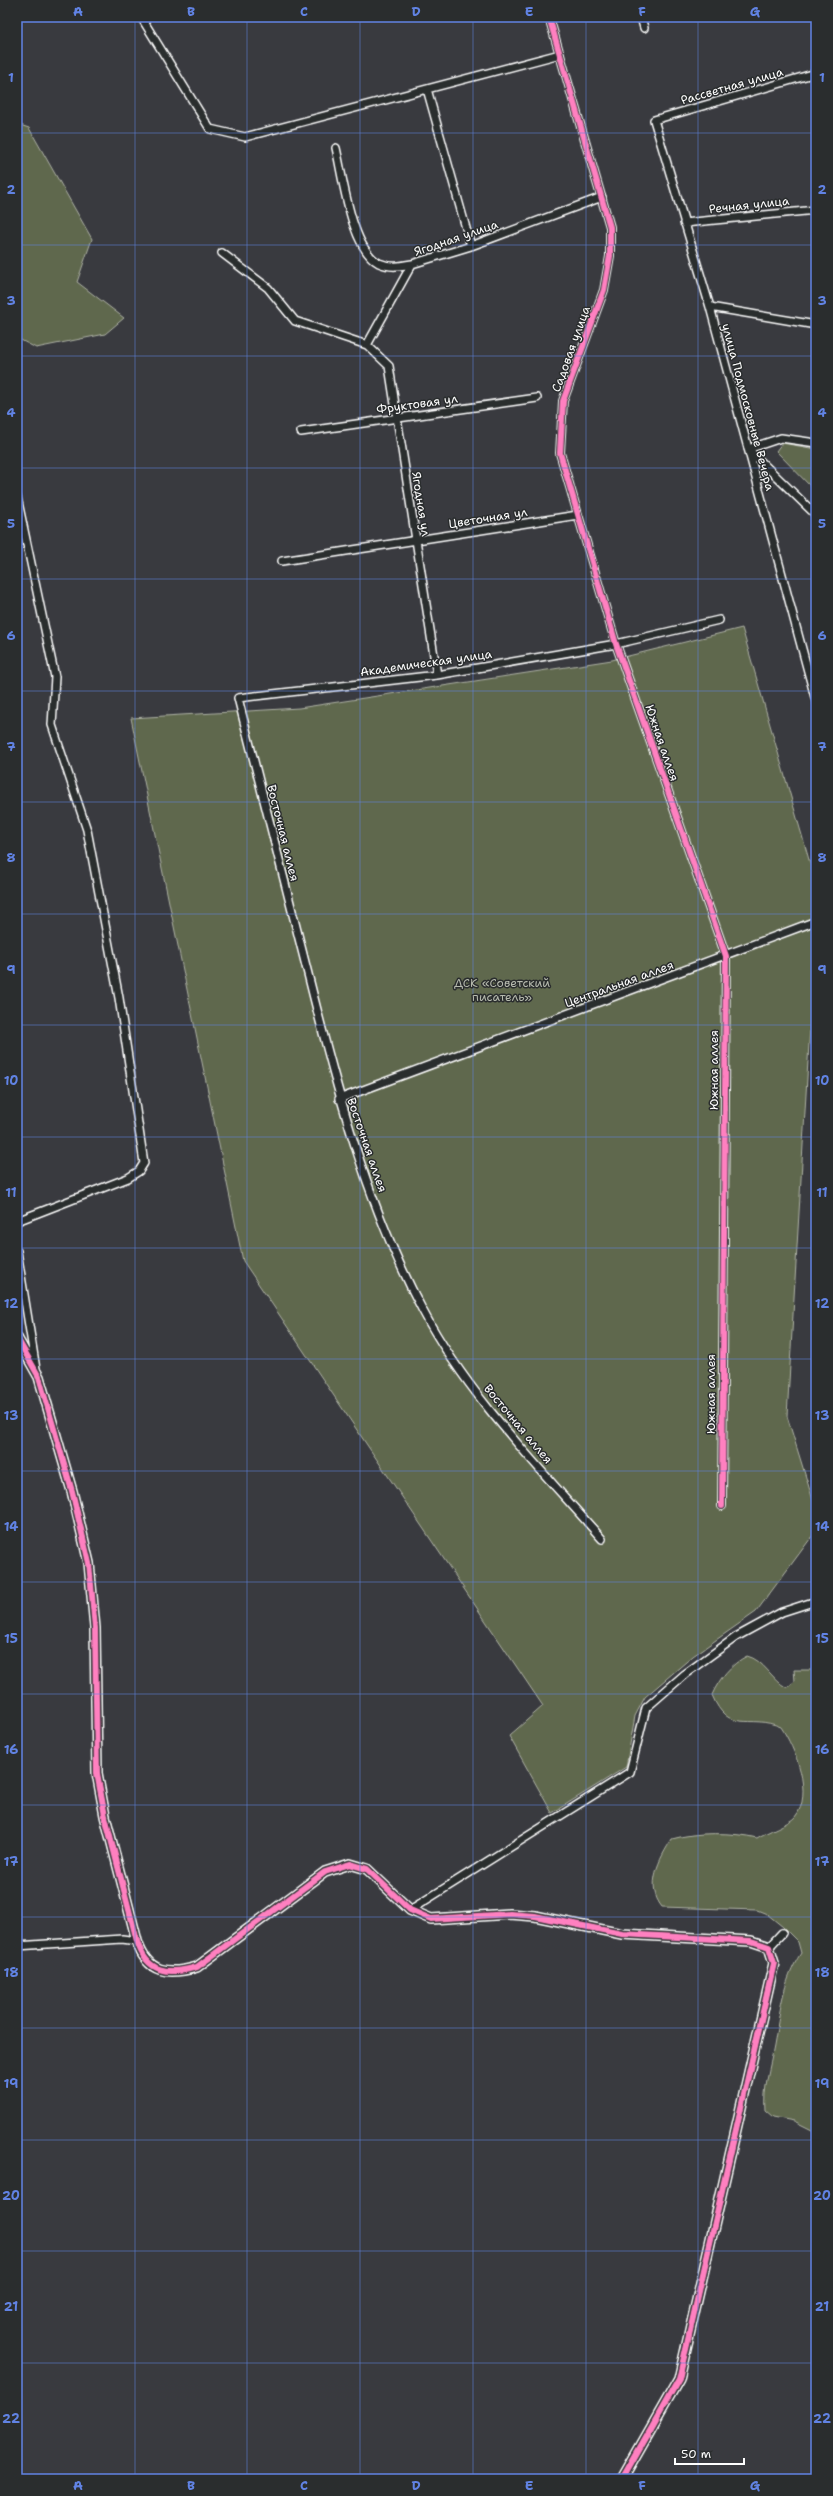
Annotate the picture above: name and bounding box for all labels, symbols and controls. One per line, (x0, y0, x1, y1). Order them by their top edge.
text: A (73, 3, 83, 20)
text: B (187, 3, 195, 20)
text: C (300, 3, 308, 20)
text: D (411, 3, 421, 20)
text: E (525, 3, 534, 20)
text: F (638, 3, 646, 20)
text: G (750, 3, 761, 20)
street label: Рассветная улица (679, 64, 785, 108)
text: 1 (8, 69, 14, 86)
text: 1 (819, 69, 825, 86)
text: 2 (6, 181, 16, 198)
text: 2 (817, 181, 827, 198)
street label: Речная улица (708, 193, 791, 217)
street label: Ягодная улица (412, 216, 501, 260)
text: 3 (6, 292, 16, 309)
text: 3 (817, 292, 827, 309)
street label: Садовая улица (548, 303, 594, 394)
street label: улица Подмосковные Вечера (718, 322, 778, 493)
street label: Фруктовая ул (375, 390, 459, 418)
text: 4 (6, 404, 16, 421)
text: 4 (817, 404, 827, 421)
street label: Ягодная ул (408, 471, 434, 538)
street label: Цветочная ул (447, 504, 529, 532)
text: 5 (7, 515, 15, 532)
text: 5 (818, 515, 826, 532)
text: 6 (6, 627, 16, 644)
text: 6 (817, 627, 827, 644)
street label: Академическая улица (359, 646, 494, 680)
street label: Южная аллея (641, 703, 683, 783)
text: 7 (6, 738, 16, 755)
text: 7 (817, 738, 827, 755)
street label: Восточная аллея (263, 783, 303, 883)
text: 8 (6, 849, 16, 866)
text: 8 (817, 849, 827, 866)
street label: Центральная аллея (562, 957, 676, 1011)
text: 9 (6, 961, 16, 978)
text: 9 (817, 961, 827, 978)
park label: ДСК «Советский писатель» (454, 975, 550, 1005)
street label: Южная аллея (706, 1030, 722, 1110)
text: 10 (4, 1072, 18, 1089)
text: 10 (815, 1072, 829, 1089)
street label: Восточная аллея (343, 1096, 391, 1194)
text: 11 (5, 1184, 17, 1201)
text: 11 (816, 1184, 828, 1201)
text: 12 (4, 1295, 18, 1312)
text: 12 (815, 1295, 829, 1312)
street label: Южная аллея (703, 1354, 719, 1434)
street label: Восточная аллея (480, 1381, 556, 1467)
text: 13 (4, 1407, 18, 1424)
text: 13 (815, 1407, 829, 1424)
text: 14 (4, 1518, 18, 1535)
text: 14 (815, 1518, 829, 1535)
text: 15 (4, 1630, 18, 1647)
text: 15 (815, 1630, 829, 1647)
text: 16 (4, 1741, 18, 1758)
text: 16 (815, 1741, 829, 1758)
text: 17 (4, 1853, 18, 1870)
text: 17 (815, 1853, 829, 1870)
text: 18 (4, 1964, 18, 1981)
text: 18 (815, 1964, 829, 1981)
text: 19 (4, 2075, 18, 2092)
text: 19 (815, 2075, 829, 2092)
text: 20 (2, 2187, 20, 2204)
text: 20 (813, 2187, 831, 2204)
text: 21 (4, 2298, 18, 2315)
text: 21 (815, 2298, 829, 2315)
text: 22 (2, 2410, 20, 2427)
text: 22 (813, 2410, 831, 2427)
scale bar (675, 2440, 744, 2466)
text: 50 m (681, 2446, 711, 2462)
text: A (73, 2477, 83, 2494)
text: B (187, 2477, 195, 2494)
text: C (300, 2477, 308, 2494)
text: D (411, 2477, 421, 2494)
text: E (525, 2477, 534, 2494)
text: F (638, 2477, 646, 2494)
text: G (750, 2477, 761, 2494)

